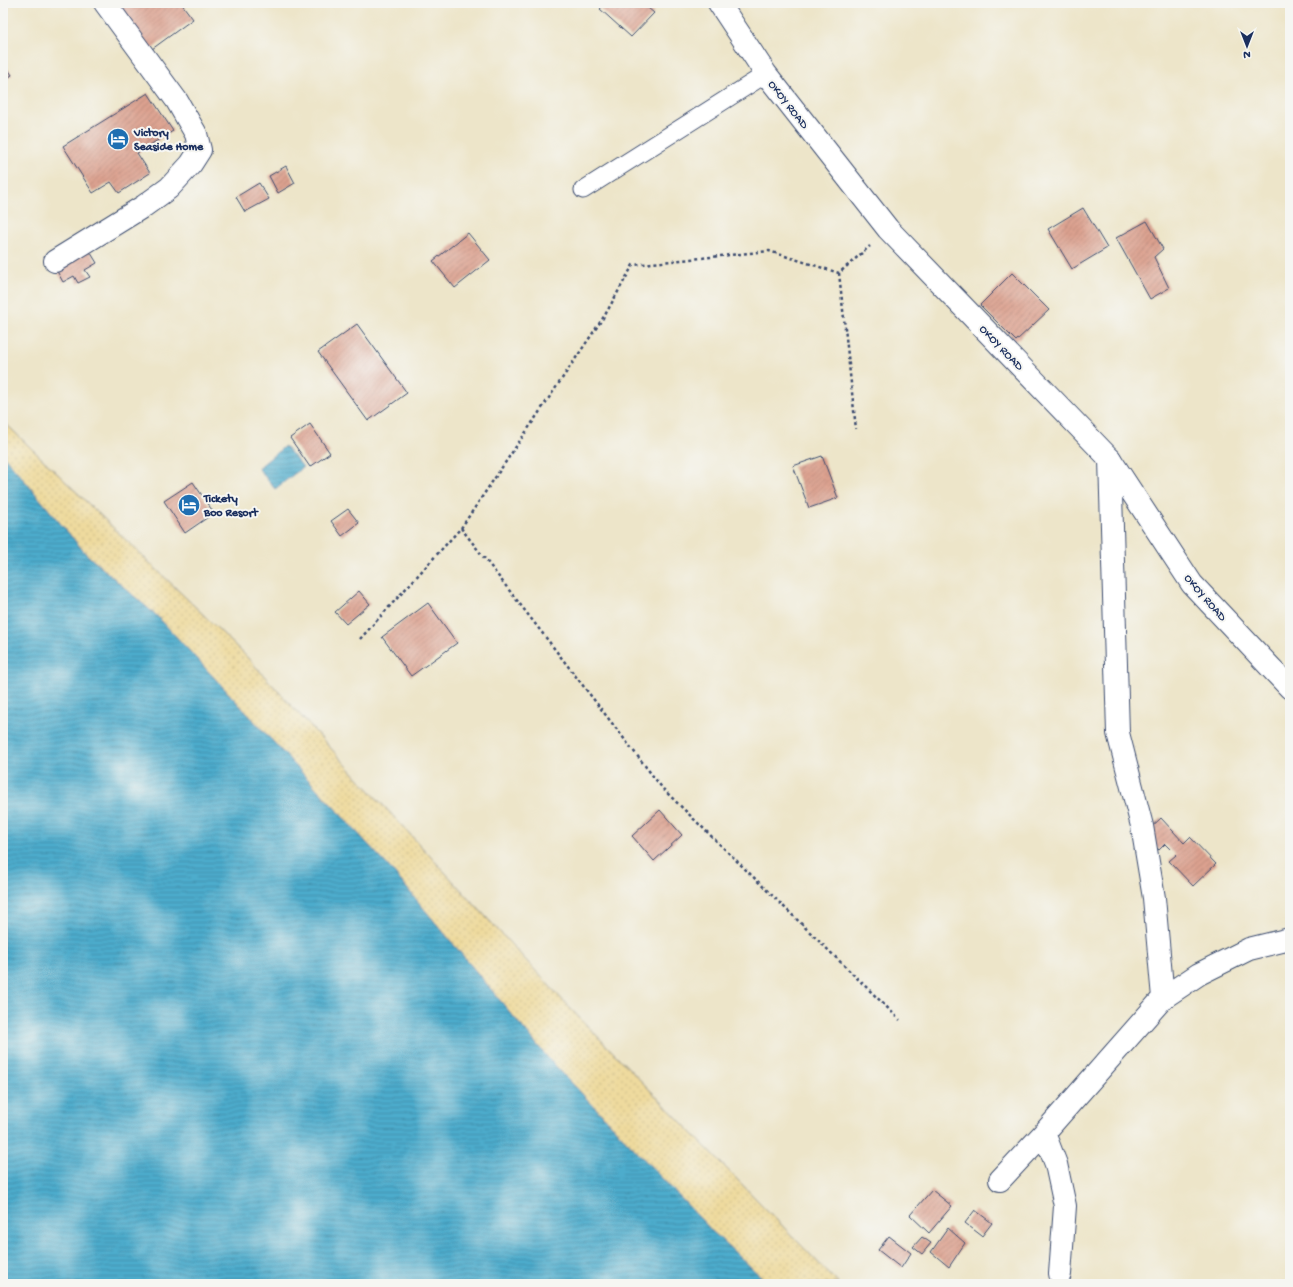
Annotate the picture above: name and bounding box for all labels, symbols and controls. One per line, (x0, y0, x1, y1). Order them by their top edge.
north arrow (1227, 26, 1267, 66)
text: N (1243, 48, 1251, 60)
street label: OKOY ROAD (764, 78, 811, 132)
hotel icon: Victory Seaside Home (105, 126, 131, 152)
place label: Victory Seaside Home (133, 127, 204, 155)
street label: OKOY ROAD (975, 323, 1026, 374)
hotel icon: Tickety Boo Resort (176, 492, 202, 518)
place label: Tickety Boo Resort (203, 493, 259, 521)
street label: OKOY ROAD (1180, 572, 1229, 625)

